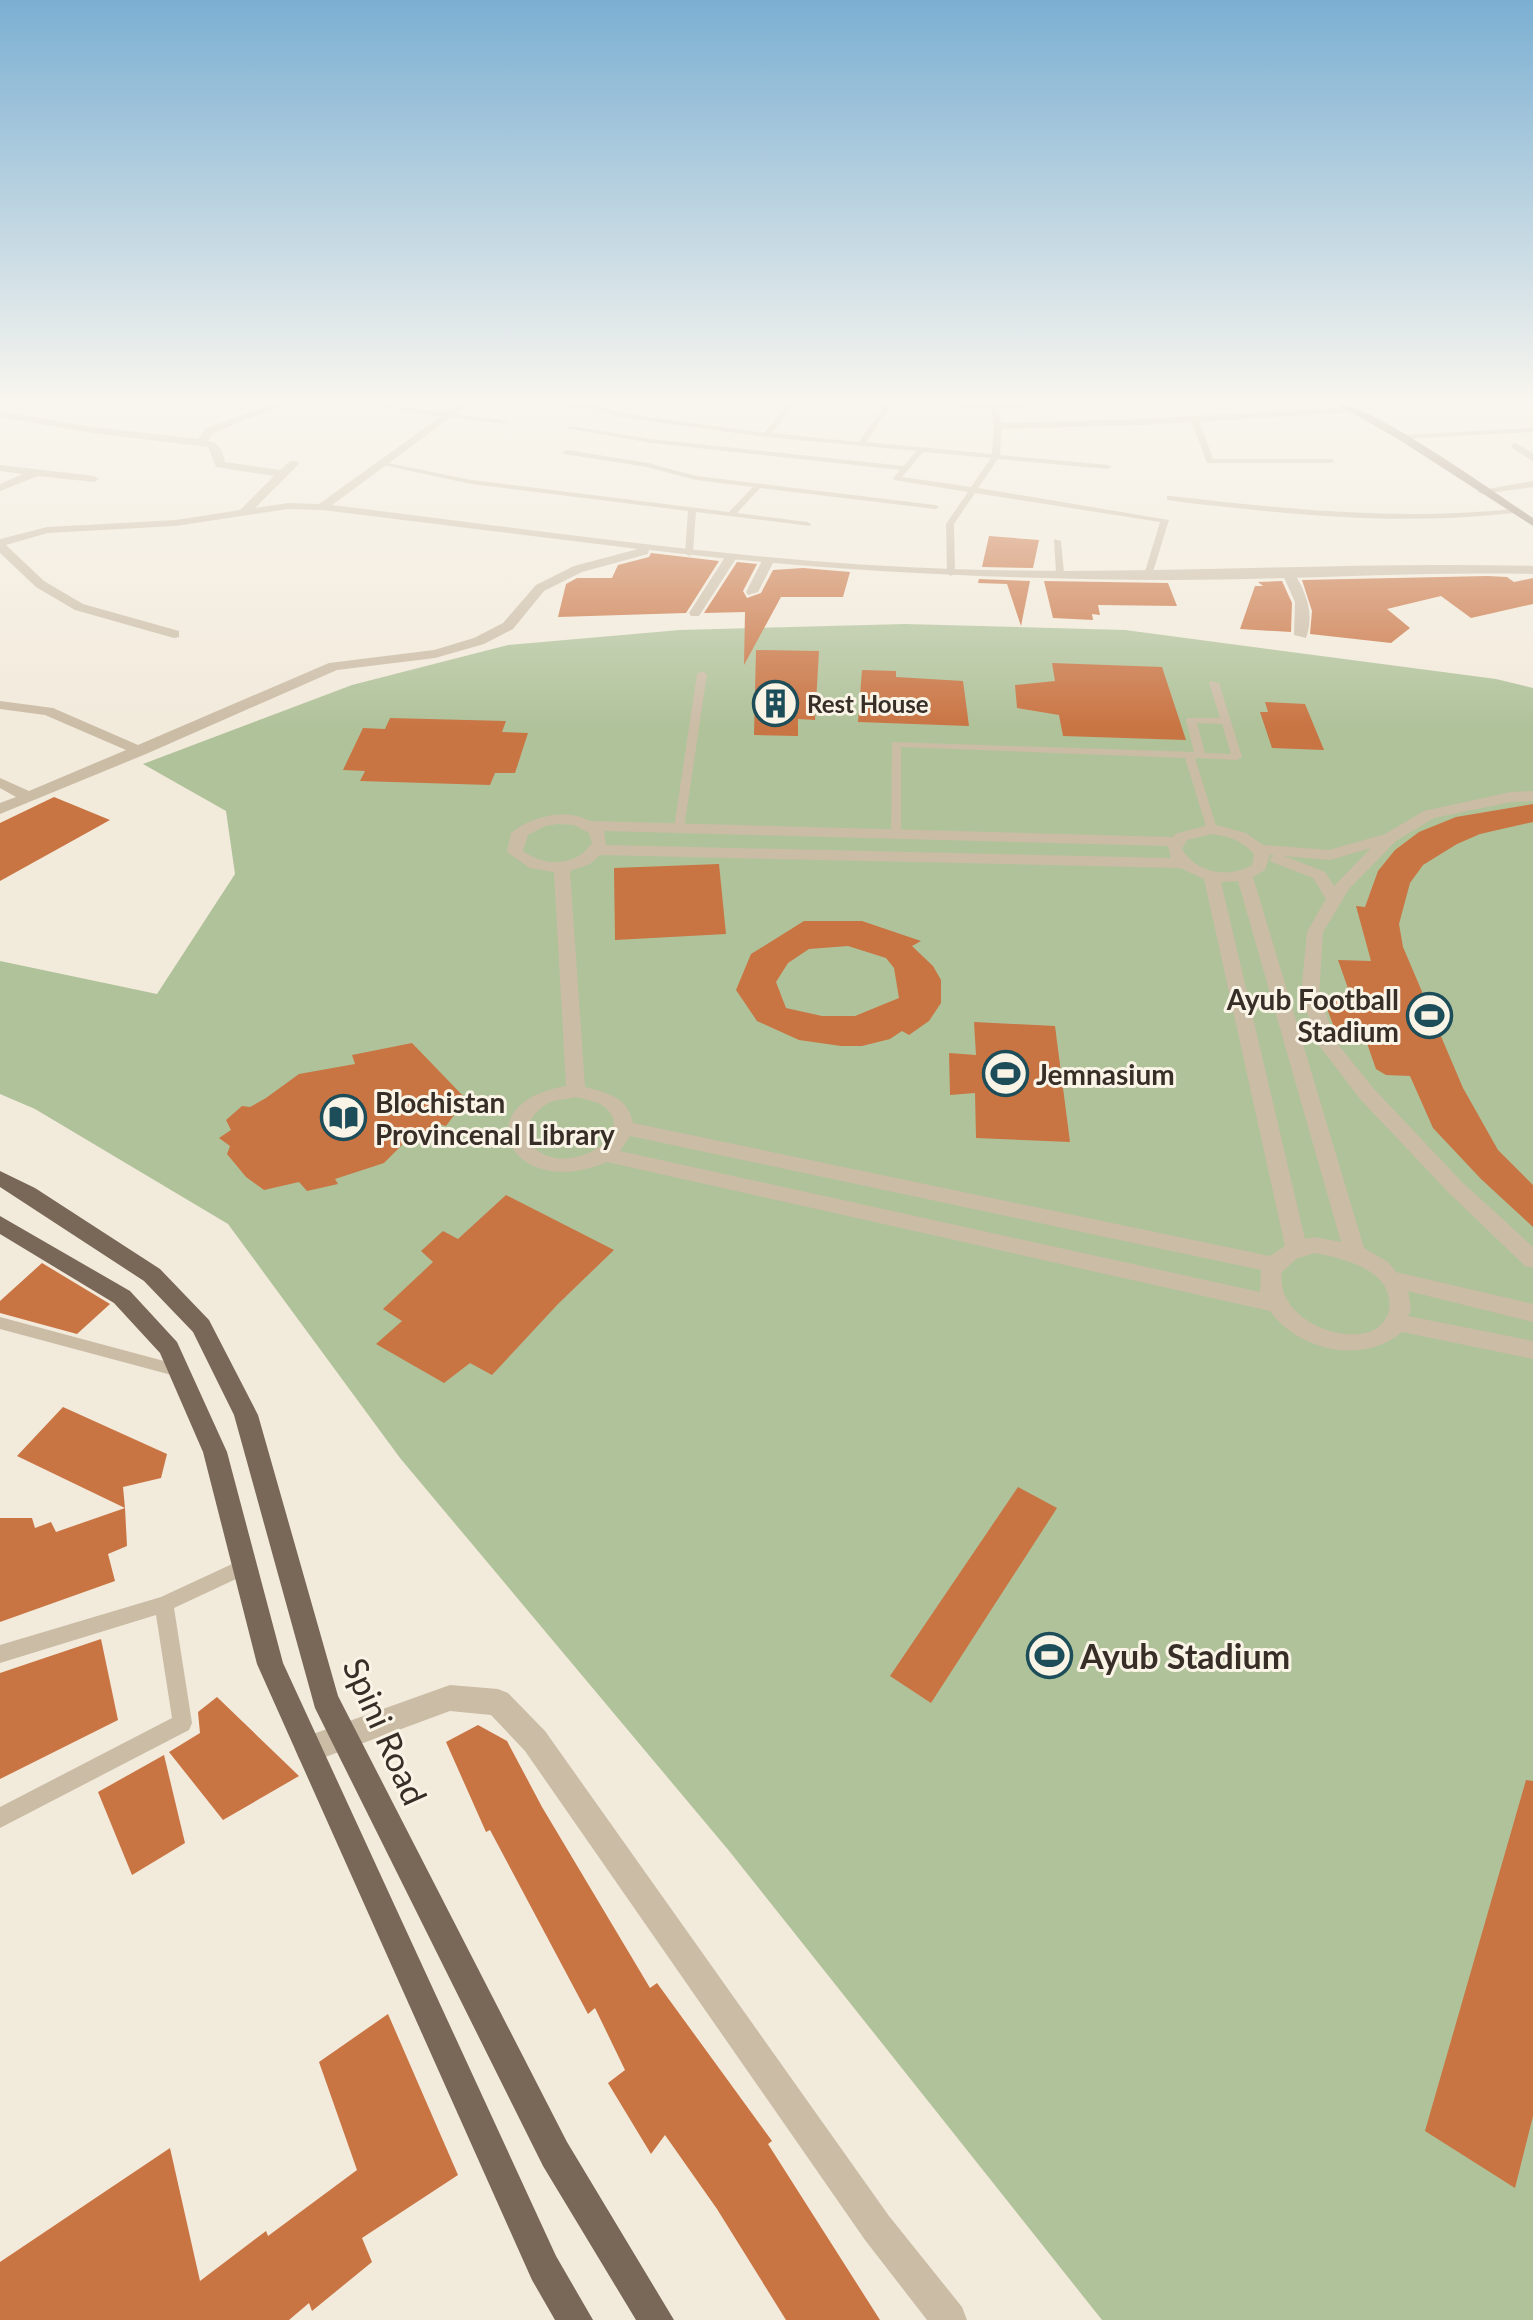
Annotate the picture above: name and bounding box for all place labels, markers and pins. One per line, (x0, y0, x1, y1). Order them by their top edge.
building icon: Rest House (752, 679, 800, 727)
place label: Rest House (807, 689, 929, 718)
place label: Ayub Football Stadium (1226, 982, 1399, 1048)
sports icon: Ayub Football Stadium (1406, 991, 1454, 1039)
sports icon: Jemnasium (981, 1050, 1029, 1098)
place label: Jemnasium (1036, 1057, 1175, 1091)
place label: Blochistan Provincenal Library (375, 1085, 615, 1151)
library icon: Blochistan Provincenal Library (320, 1094, 368, 1142)
sports icon: Ayub Stadium (1025, 1631, 1073, 1679)
place label: Ayub Stadium (1079, 1635, 1290, 1676)

